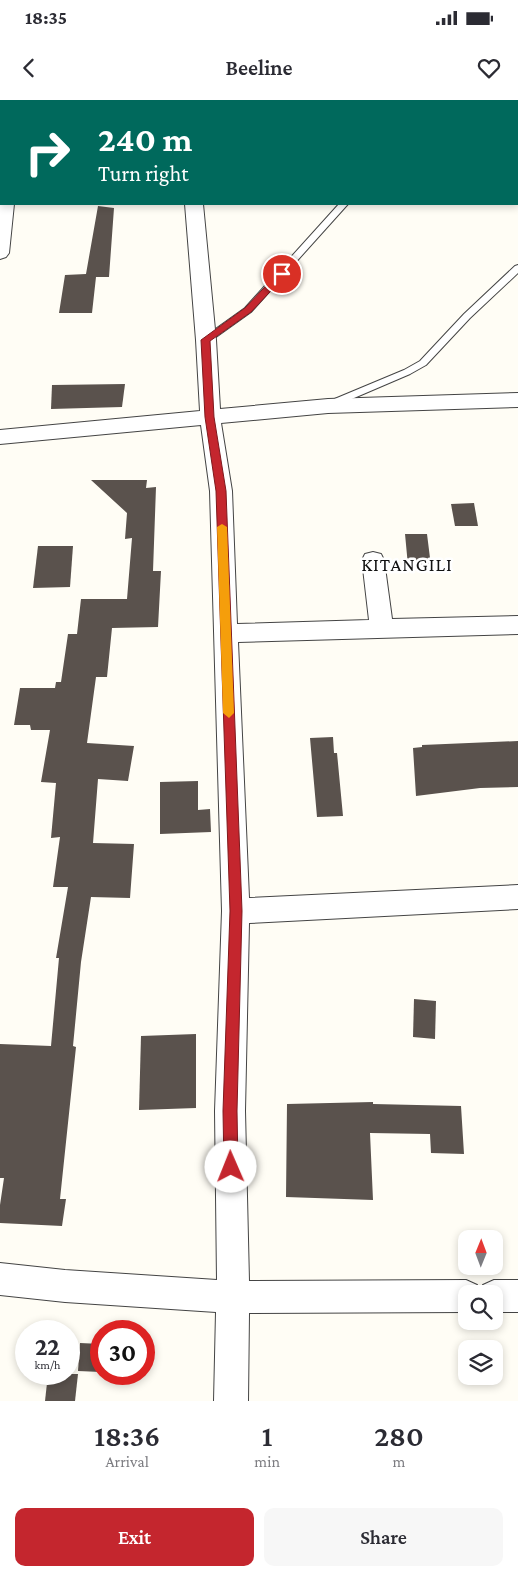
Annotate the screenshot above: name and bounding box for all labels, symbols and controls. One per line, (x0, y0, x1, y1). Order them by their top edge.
text: 18:35 (25, 7, 67, 28)
icon: back (15, 54, 43, 82)
icon: heart (475, 54, 503, 82)
text: Beeline (225, 55, 293, 80)
icon: right (15, 120, 80, 185)
text: 240 m (98, 120, 192, 159)
text: Turn right (98, 161, 189, 186)
pin (261, 253, 303, 295)
icon: arrive (268, 260, 296, 288)
district label: KITANGILI (361, 554, 453, 575)
position arrow (204, 1140, 256, 1192)
north arrow (458, 1230, 502, 1275)
map controls (458, 1230, 503, 1385)
button: search (458, 1285, 503, 1330)
speed limit sign: 30 (90, 1320, 155, 1385)
text: 22 (35, 1333, 60, 1360)
button: layers (458, 1340, 503, 1385)
text: km/h (35, 1358, 60, 1372)
text: 18:36 (94, 1419, 160, 1452)
text: 1 (262, 1419, 273, 1452)
text: 280 (374, 1419, 424, 1452)
text: Arrival (105, 1453, 149, 1470)
text: min (254, 1453, 280, 1470)
text: m (393, 1453, 405, 1470)
button: Exit (15, 1508, 254, 1566)
button: Share (264, 1508, 503, 1566)

